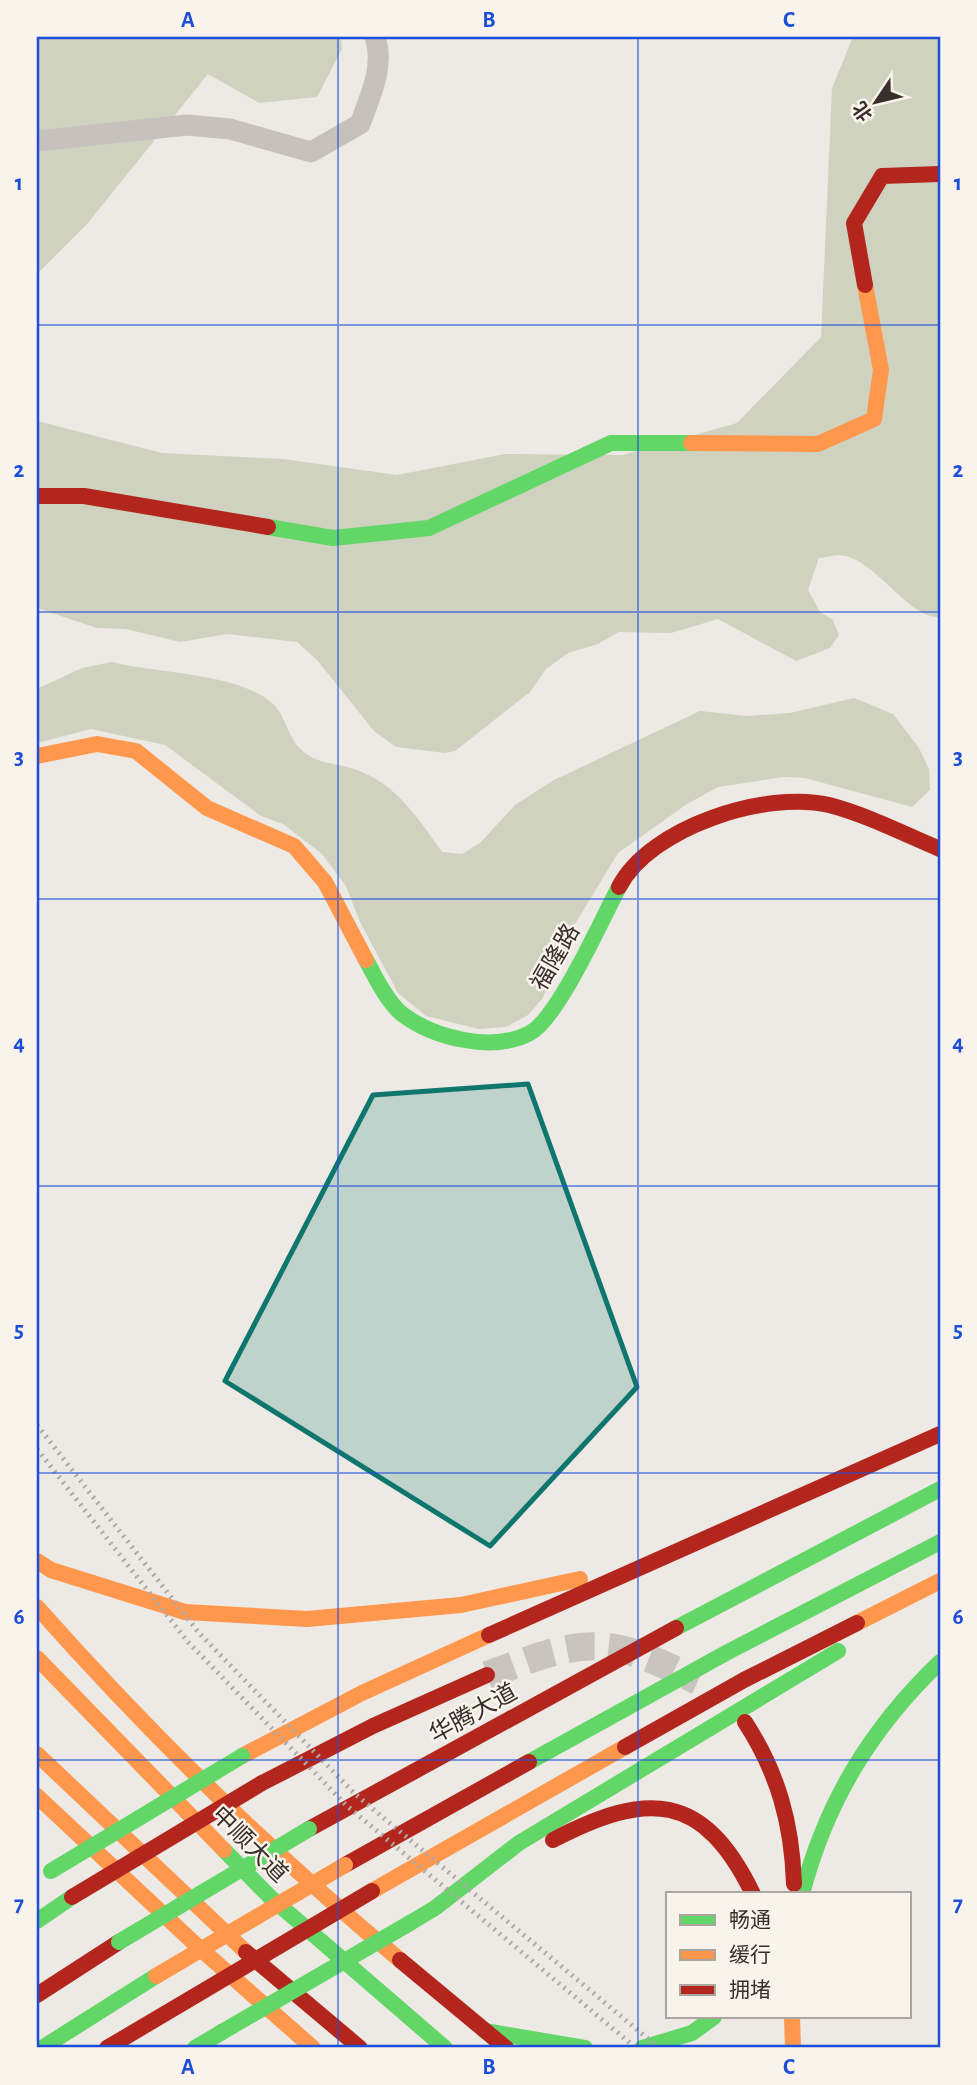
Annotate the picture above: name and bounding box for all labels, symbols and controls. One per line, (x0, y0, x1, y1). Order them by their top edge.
text: A (181, 9, 195, 32)
text: B (482, 9, 496, 32)
text: C (783, 9, 795, 32)
north arrow (841, 66, 911, 136)
text: 北 (849, 98, 877, 125)
text: 1 (15, 172, 23, 195)
text: 1 (954, 172, 962, 195)
text: 2 (14, 459, 25, 482)
text: 2 (953, 459, 964, 482)
text: 3 (14, 746, 24, 769)
text: 3 (953, 746, 963, 769)
street label: 福隆路 (526, 919, 584, 995)
text: 4 (13, 1032, 25, 1055)
text: 4 (952, 1032, 964, 1055)
text: 5 (14, 1319, 24, 1342)
text: 5 (953, 1319, 963, 1342)
text: 6 (13, 1606, 25, 1629)
text: 6 (952, 1606, 964, 1629)
street label: 华腾大道 (425, 1678, 521, 1748)
street label: 中顺大道 (207, 1801, 293, 1887)
legend (666, 1892, 911, 2018)
text: 7 (14, 1893, 24, 1916)
text: 7 (953, 1893, 963, 1916)
text: 畅通 (729, 1909, 771, 1931)
text: 缓行 (729, 1944, 771, 1966)
text: 拥堵 (729, 1979, 771, 2001)
text: A (181, 2056, 195, 2079)
text: B (482, 2056, 496, 2079)
text: C (783, 2056, 795, 2079)

